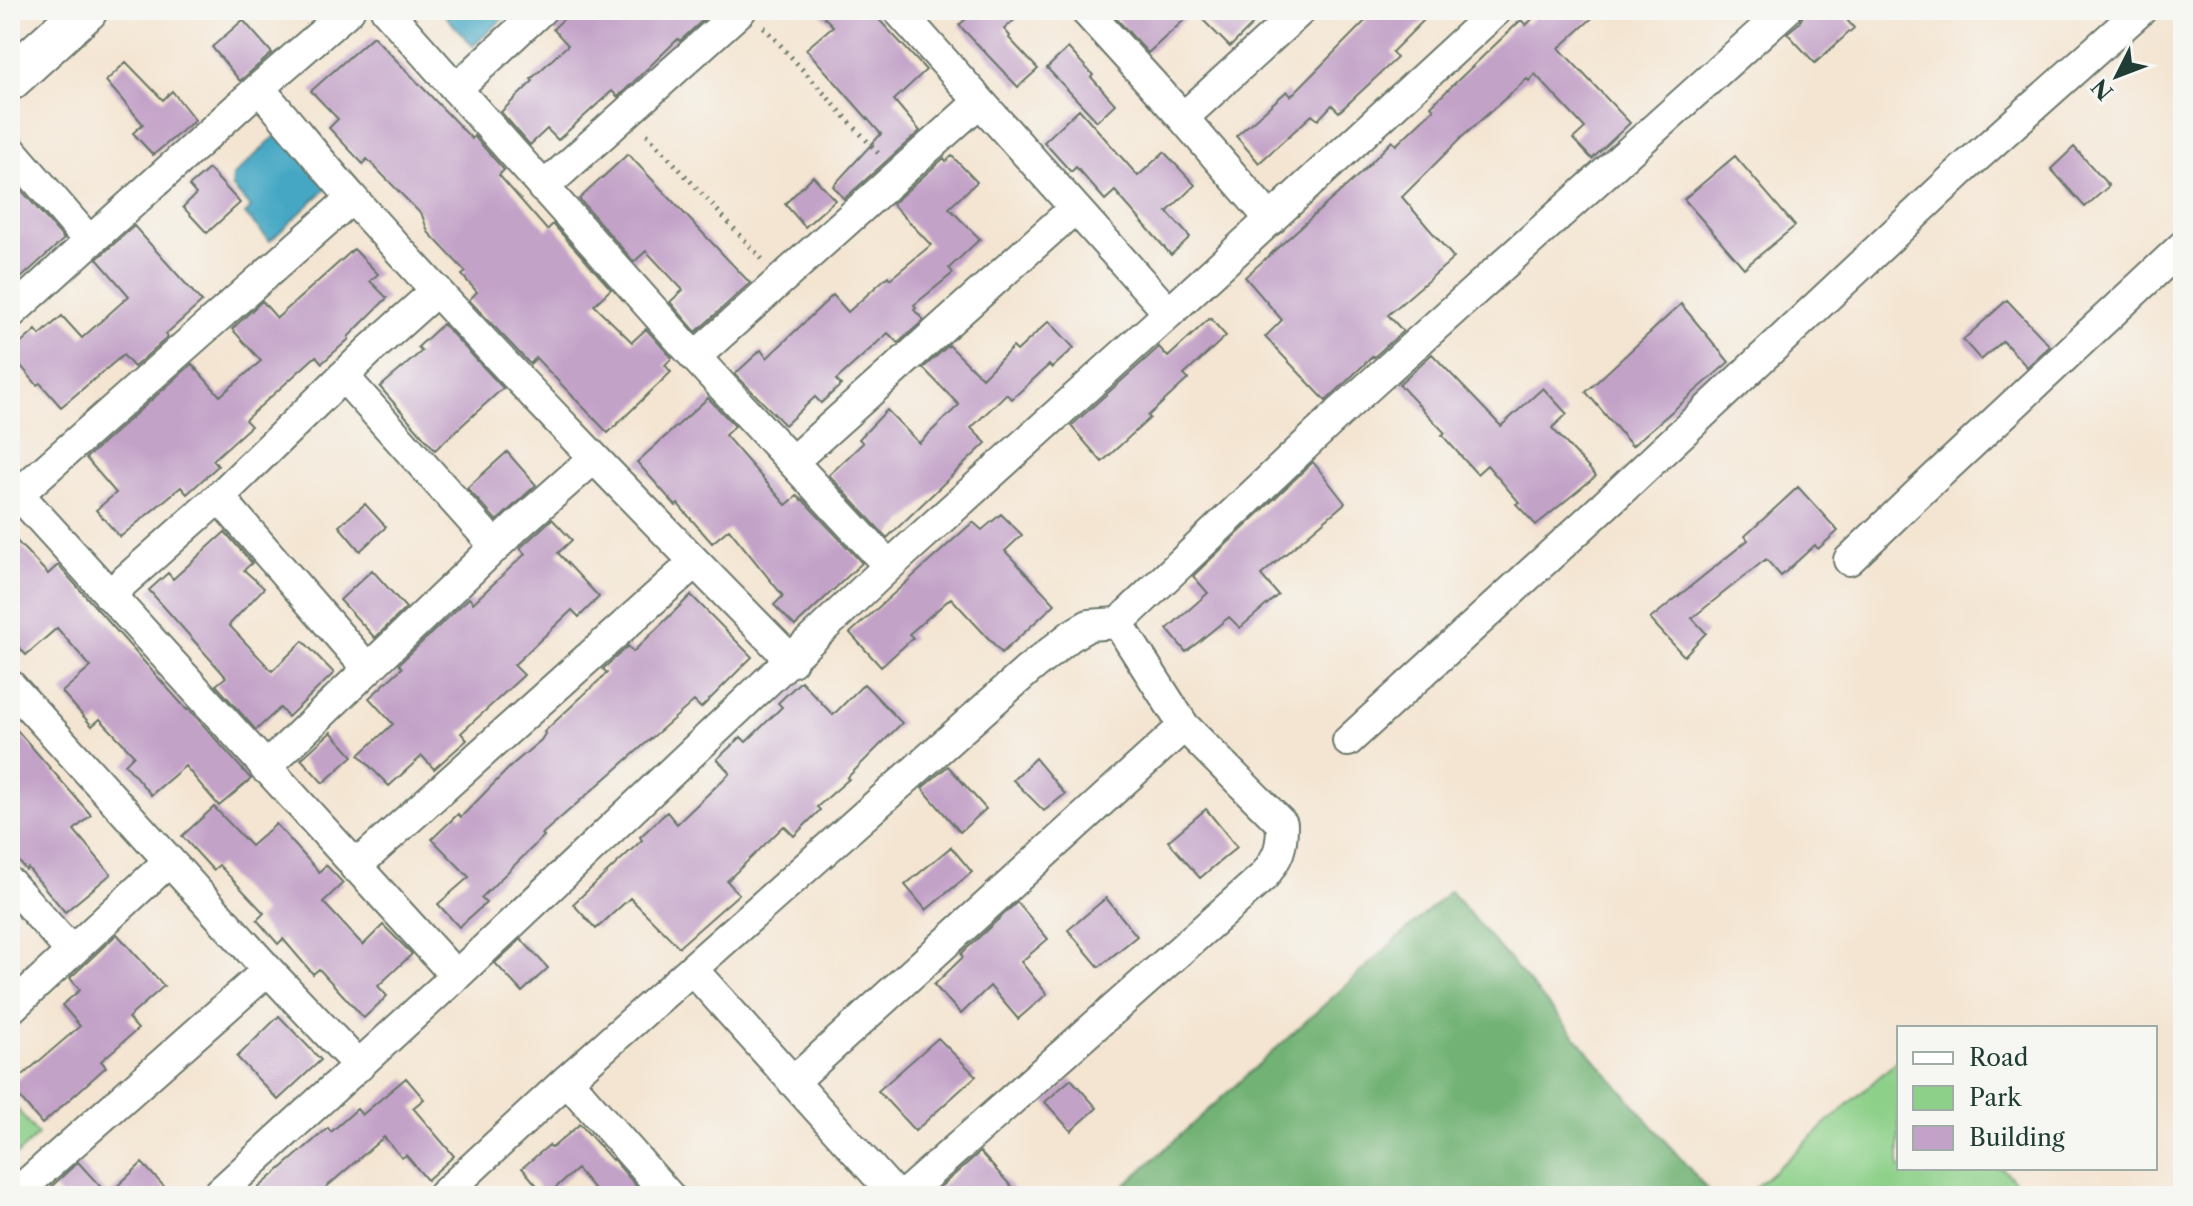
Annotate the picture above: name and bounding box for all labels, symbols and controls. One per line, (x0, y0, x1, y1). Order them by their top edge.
north arrow (2077, 36, 2157, 116)
text: N (2086, 73, 2119, 105)
legend (1897, 1026, 2157, 1170)
text: Road (1969, 1043, 2029, 1072)
text: Park (1969, 1083, 2022, 1112)
text: Building (1969, 1123, 2065, 1152)

